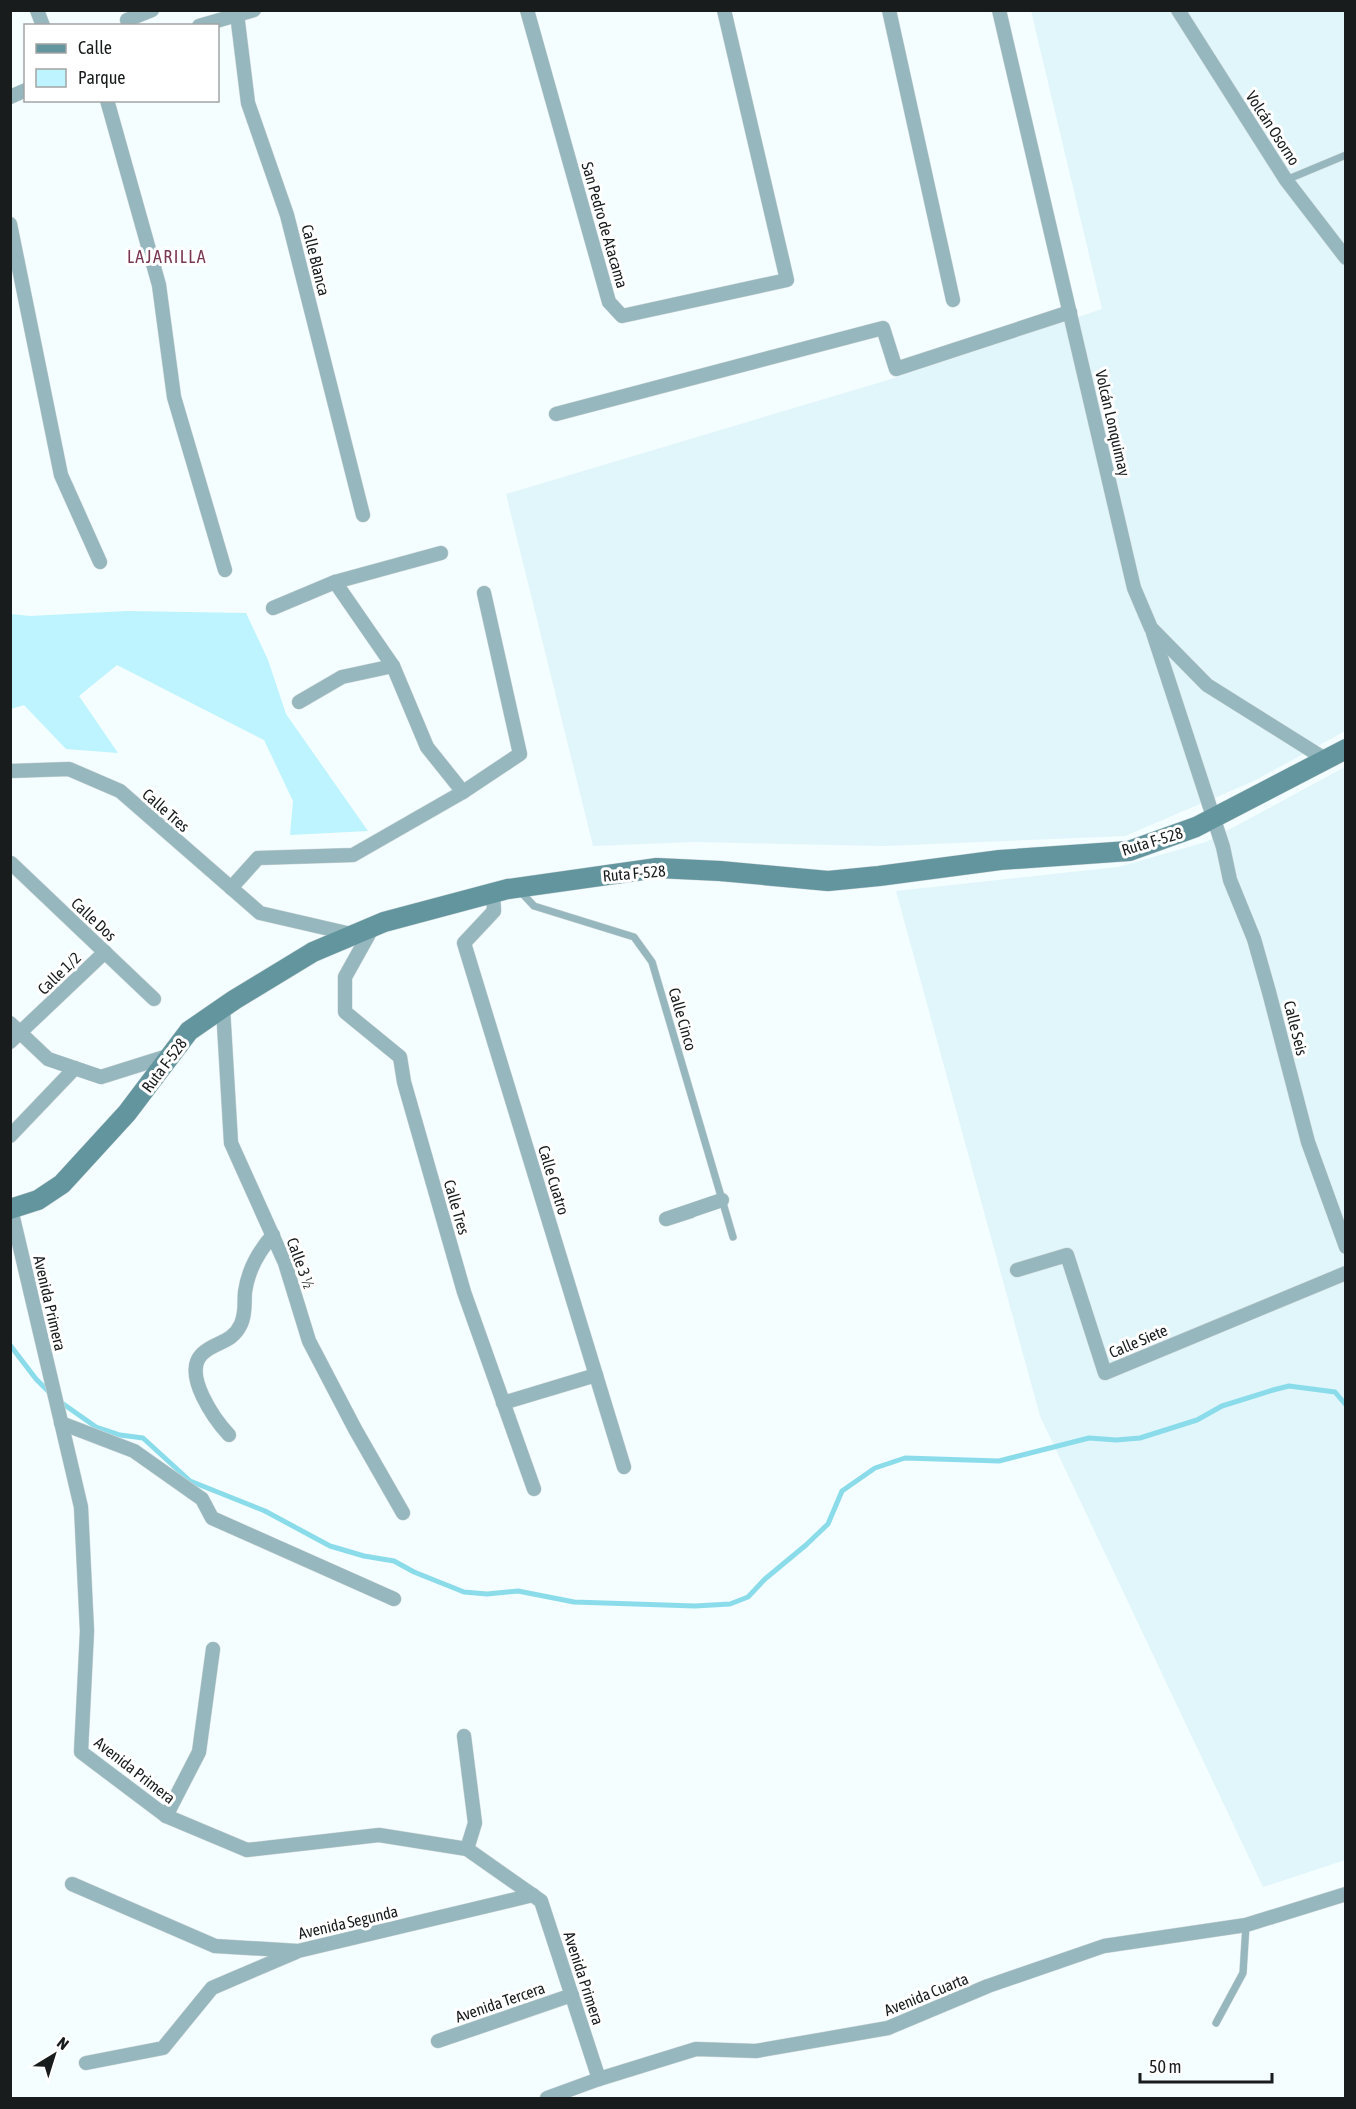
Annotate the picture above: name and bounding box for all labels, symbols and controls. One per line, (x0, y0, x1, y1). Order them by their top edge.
legend (24, 24, 219, 102)
text: Calle (78, 37, 112, 58)
text: Parque (78, 67, 126, 88)
street label: Volcán Osorno (1242, 88, 1304, 168)
street label: San Pedro de Atacama (578, 160, 632, 290)
street label: Calle Blanca (298, 222, 334, 298)
district label: LAJARILLA (127, 246, 207, 267)
street label: Volcán Lonquimay (1091, 368, 1134, 478)
street label: Calle Tres (139, 785, 193, 835)
street label: Ruta F-528 (1119, 823, 1185, 859)
street label: Ruta F-528 (602, 861, 666, 885)
street label: Calle Dos (68, 894, 120, 944)
street label: Calle 1/2 (34, 948, 84, 998)
street label: Calle Cinco (665, 986, 701, 1052)
street label: Calle Seis (1281, 999, 1312, 1058)
street label: Ruta F-528 (138, 1034, 190, 1096)
street label: Calle Cuatro (535, 1143, 573, 1217)
street label: Calle Tres (441, 1178, 473, 1237)
street label: Calle 3 ½ (284, 1235, 319, 1291)
street label: Avenida Primera (30, 1254, 70, 1352)
street label: Calle Siete (1106, 1321, 1170, 1361)
street label: Avenida Primera (91, 1733, 179, 1807)
street label: Avenida Segunda (296, 1902, 400, 1943)
street label: Avenida Primera (560, 1929, 608, 2027)
street label: Avenida Cuarta (881, 1969, 971, 2019)
street label: Avenida Tercera (453, 1978, 547, 2026)
north arrow (24, 2025, 84, 2085)
text: N (54, 2033, 73, 2053)
scale bar (1140, 2046, 1272, 2084)
text: 50 m (1149, 2056, 1181, 2077)

